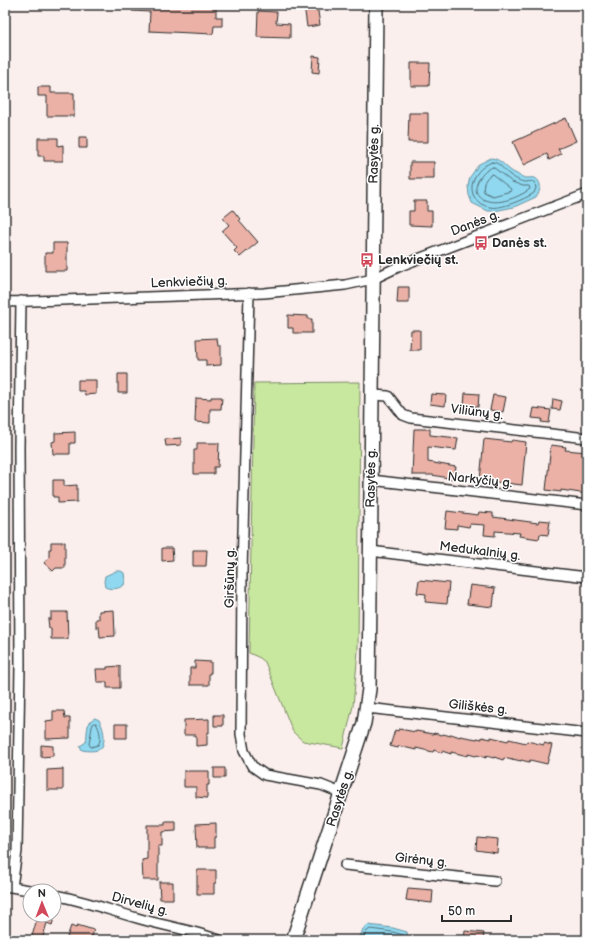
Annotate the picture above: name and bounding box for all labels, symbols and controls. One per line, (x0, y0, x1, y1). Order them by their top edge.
street label: Rasytės g. (365, 124, 383, 184)
street label: Danės g. (448, 206, 502, 240)
bus stop icon: Danės st. (473, 235, 489, 251)
place label: Danės st. (492, 235, 547, 251)
bus stop icon: Lenkviečių st. (359, 252, 375, 268)
place label: Lenkviečių st. (378, 252, 459, 268)
street label: Lenkviečių g. (150, 273, 228, 291)
street label: Viliūnų g. (450, 401, 505, 423)
street label: Rasytės g. (362, 448, 380, 508)
street label: Narkyčių g. (447, 469, 514, 491)
street label: Medukalnių g. (439, 538, 522, 564)
street label: Giršūnų g. (221, 547, 239, 608)
street label: Giliškės g. (448, 696, 509, 718)
street label: Rasytės g. (323, 767, 357, 829)
street label: Girėnų g. (394, 849, 448, 871)
north arrow (22, 883, 62, 923)
text: N (38, 887, 46, 900)
street label: Dirvelių g. (110, 889, 171, 919)
scale bar (442, 897, 511, 923)
text: 50 m (448, 904, 475, 919)

